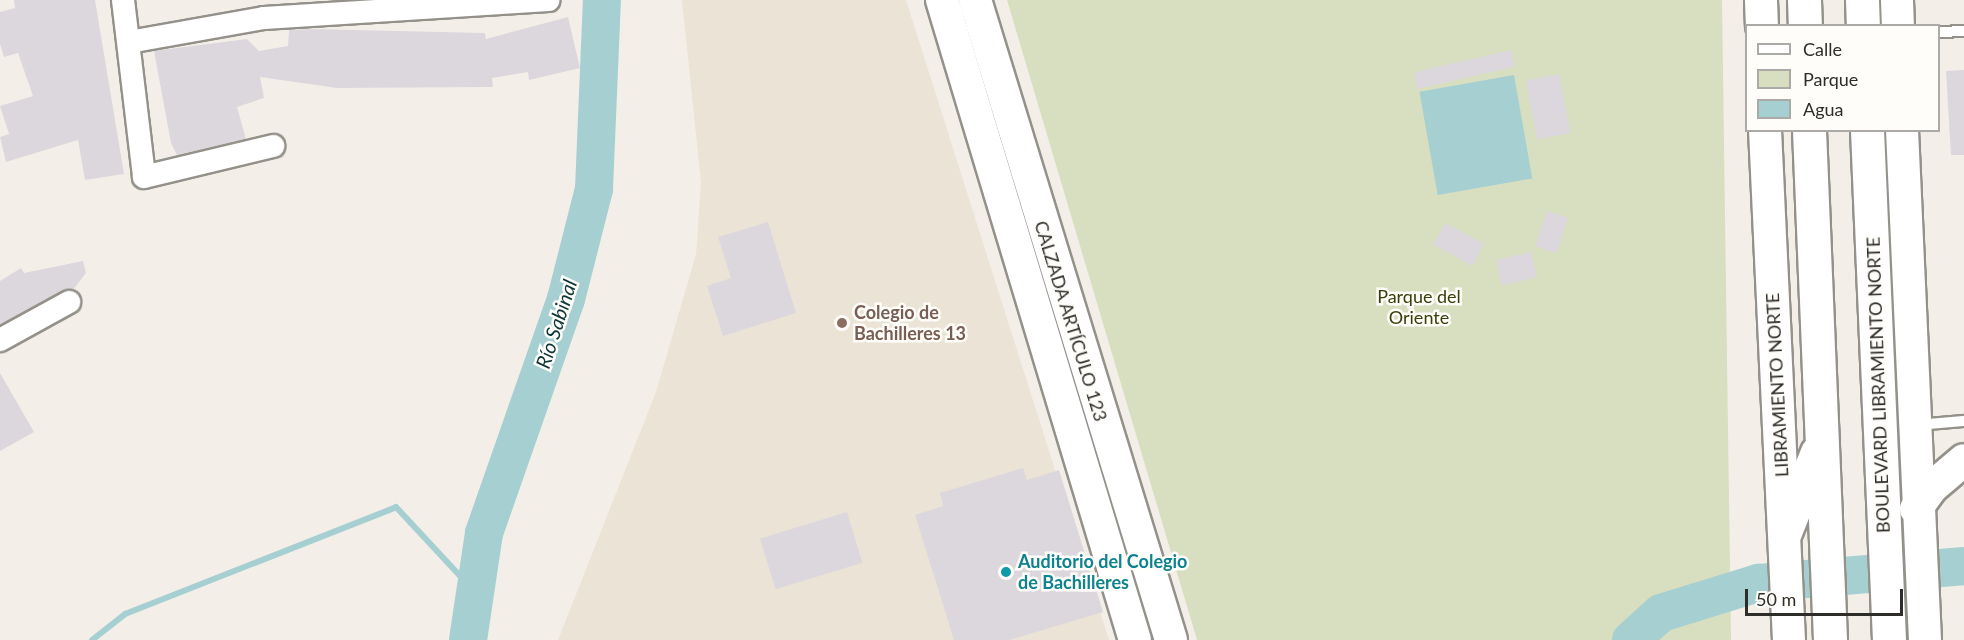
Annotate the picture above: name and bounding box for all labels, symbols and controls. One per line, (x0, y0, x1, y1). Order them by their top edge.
legend (1745, 24, 1940, 132)
text: Calle (1803, 38, 1842, 60)
text: Parque (1803, 68, 1858, 90)
text: Agua (1803, 98, 1844, 120)
street label: CALZADA ARTÍCULO 123 (1030, 218, 1112, 424)
street label: BOULEVARD LIBRAMIENTO NORTE (1862, 237, 1894, 533)
water label: Río Sabinal (530, 277, 582, 371)
park label: Parque del Oriente (1377, 286, 1461, 328)
street label: LIBRAMIENTO NORTE (1761, 292, 1793, 478)
place label: Colegio de Bachilleres 13 (854, 302, 966, 344)
marker: Colegio de Bachilleres 13 (835, 316, 849, 330)
place label: Auditorio del Colegio de Bachilleres (1018, 551, 1187, 594)
marker: Auditorio del Colegio de Bachilleres (999, 565, 1013, 579)
scale bar (1748, 577, 1906, 615)
text: 50 m (1756, 588, 1796, 610)

